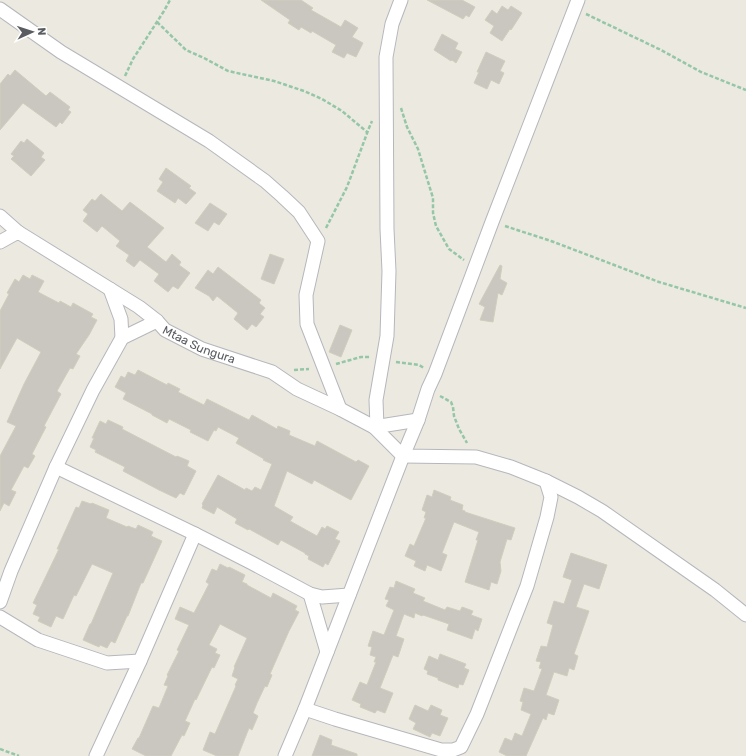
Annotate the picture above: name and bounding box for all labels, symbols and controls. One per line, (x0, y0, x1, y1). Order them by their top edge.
north arrow (12, 12, 52, 52)
text: N (35, 27, 48, 36)
street label: Mtaa Sungura (160, 323, 237, 366)

